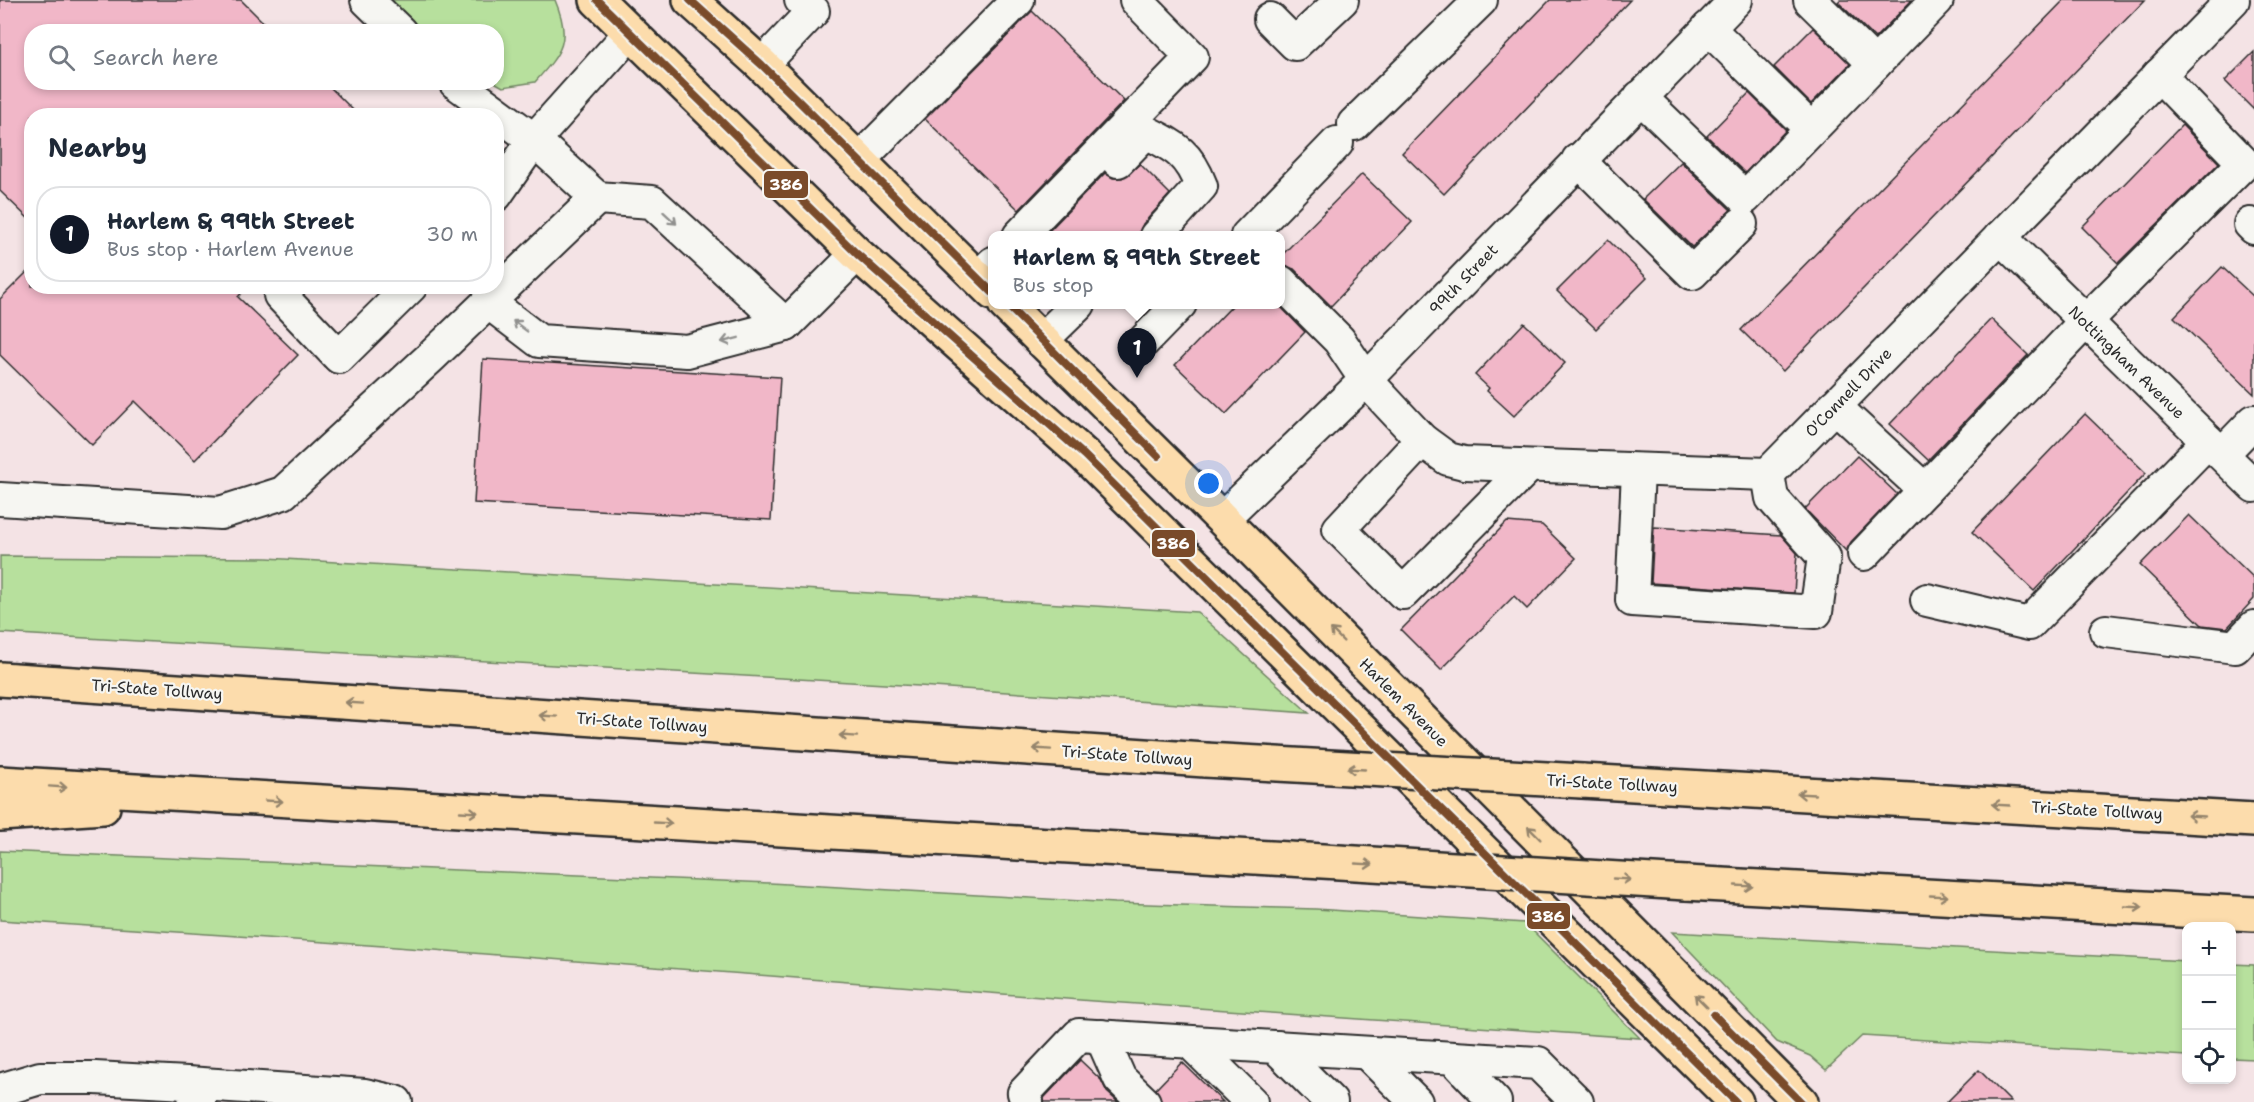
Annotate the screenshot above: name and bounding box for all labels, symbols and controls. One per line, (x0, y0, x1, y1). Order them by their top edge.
search box (24, 24, 504, 90)
icon: search (45, 41, 78, 74)
text: Search here (93, 43, 219, 72)
text: Nearby (48, 130, 147, 165)
line badge: 386 (763, 170, 809, 199)
text: 386 (769, 174, 803, 195)
text: Harlem & 99th Street (107, 207, 355, 236)
one-way arrow (662, 211, 677, 225)
text: 1 (65, 221, 74, 247)
text: 30 m (426, 221, 478, 247)
popup (988, 231, 1285, 309)
text: Bus stop · Harlem Avenue (107, 236, 354, 262)
street label: 99th Street (1424, 239, 1502, 319)
text: Harlem & 99th Street (1013, 243, 1260, 272)
text: Bus stop (1013, 272, 1093, 298)
street label: Nottingham Avenue (2064, 301, 2189, 423)
one-way arrow (513, 320, 529, 333)
pin: 1 (1118, 328, 1156, 378)
one-way arrow (721, 334, 740, 346)
street label: O'Connell Drive (1800, 343, 1896, 442)
your location (1194, 469, 1223, 498)
line badge: 386 (1151, 529, 1196, 558)
text: 386 (1156, 533, 1190, 554)
one-way arrow (1330, 627, 1344, 642)
street label: Harlem Avenue (1355, 653, 1453, 751)
street label: Tri-State Tollway (91, 674, 223, 705)
one-way arrow (344, 697, 364, 708)
street label: Tri-State Tollway (576, 707, 708, 738)
one-way arrow (539, 710, 559, 721)
one-way arrow (838, 730, 858, 741)
street label: Tri-State Tollway (1061, 740, 1193, 771)
one-way arrow (1033, 744, 1053, 755)
one-way arrow (1347, 763, 1367, 774)
street label: Tri-State Tollway (1546, 770, 1678, 797)
one-way arrow (48, 782, 68, 793)
one-way arrow (1797, 788, 1817, 799)
one-way arrow (263, 795, 283, 806)
street label: Tri-State Tollway (2031, 797, 2163, 824)
one-way arrow (1991, 799, 2011, 810)
one-way arrow (458, 806, 478, 817)
one-way arrow (2186, 811, 2206, 822)
one-way arrow (653, 818, 673, 829)
one-way arrow (1526, 825, 1541, 840)
one-way arrow (1353, 858, 1373, 869)
one-way arrow (1611, 873, 1631, 884)
one-way arrow (1734, 880, 1754, 891)
one-way arrow (1929, 891, 1949, 902)
line badge: 386 (1526, 902, 1571, 930)
one-way arrow (2123, 902, 2143, 913)
text: 386 (1531, 906, 1565, 927)
map controls (2182, 922, 2236, 1084)
button: + (2182, 922, 2236, 976)
button: − (2182, 976, 2236, 1030)
one-way arrow (1693, 993, 1708, 1008)
button: locate (2182, 1030, 2236, 1084)

